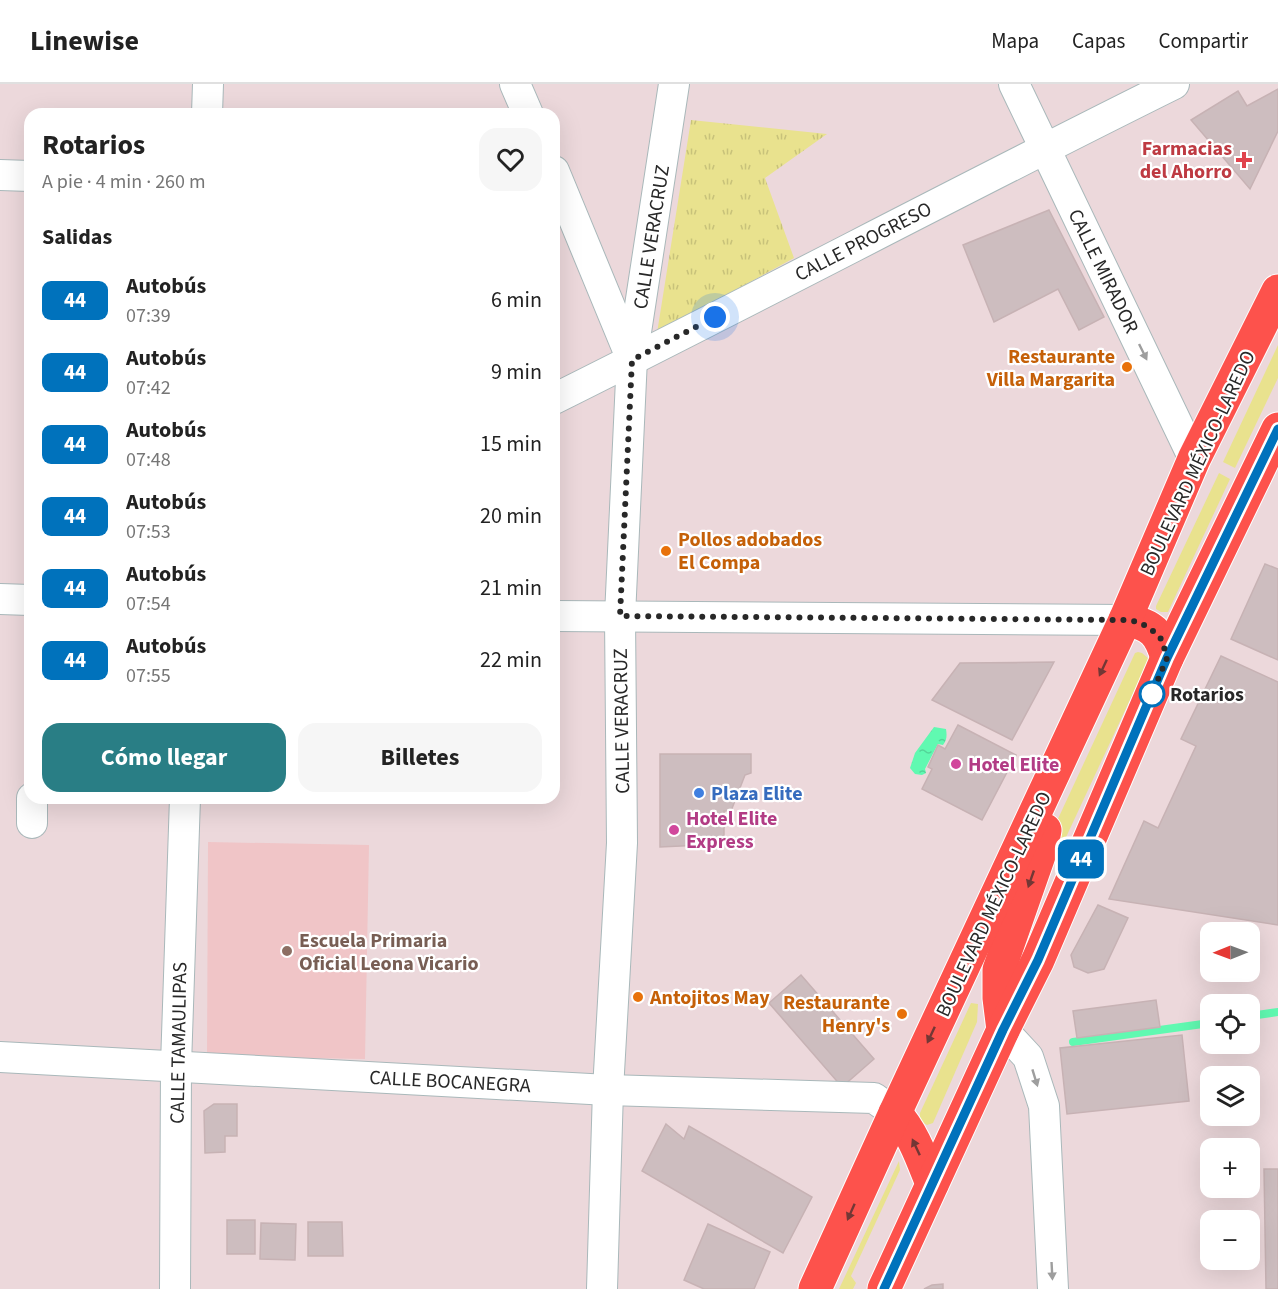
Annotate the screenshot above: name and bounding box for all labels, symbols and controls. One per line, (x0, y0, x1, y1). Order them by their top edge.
text: Linewise (30, 21, 139, 61)
text: Mapa (991, 26, 1039, 56)
text: Capas (1072, 26, 1125, 56)
text: Compartir (1158, 26, 1248, 56)
text: Rotarios (42, 125, 145, 165)
button: heart (479, 128, 542, 191)
place label: Farmacias del Ahorro (1140, 135, 1232, 186)
marker: Farmacias del Ahorro (1237, 153, 1251, 167)
street label: CALLE VERACRUZ (627, 163, 677, 311)
text: A pie · 4 min · 260 m (42, 168, 206, 196)
street label: CALLE PROGRESO (790, 195, 937, 289)
street label: CALLE MIRADOR (1061, 205, 1145, 338)
text: Salidas (42, 221, 112, 253)
text: Autobús (126, 270, 206, 302)
text: 6 min (491, 284, 542, 316)
text: 44 (64, 285, 86, 315)
text: 07:39 (126, 302, 171, 330)
your location (700, 302, 730, 332)
text: Autobús (126, 342, 206, 374)
place label: Restaurante Villa Margarita (986, 343, 1115, 394)
one-way arrow (1138, 343, 1148, 360)
street label: BOULEVARD MÉXICO-LAREDO (1133, 346, 1263, 581)
text: 9 min (491, 356, 542, 388)
text: 44 (64, 357, 86, 387)
marker: Restaurante Villa Margarita (1120, 360, 1134, 374)
text: 07:42 (126, 374, 171, 402)
text: Autobús (126, 414, 206, 446)
text: 15 min (480, 428, 542, 460)
text: 44 (64, 429, 86, 459)
text: 07:48 (126, 446, 171, 474)
text: Autobús (126, 486, 206, 518)
text: 20 min (480, 500, 542, 532)
text: 44 (64, 501, 86, 531)
text: 07:53 (126, 518, 171, 546)
place label: Pollos adobados El Compa (678, 526, 822, 577)
marker: Pollos adobados El Compa (659, 544, 673, 558)
text: Autobús (126, 558, 206, 590)
text: 21 min (480, 572, 542, 604)
text: 44 (64, 573, 86, 603)
text: 07:54 (126, 590, 171, 618)
text: Autobús (126, 630, 206, 662)
text: 22 min (480, 644, 542, 676)
text: 44 (64, 645, 86, 675)
street label: CALLE VERACRUZ (607, 648, 637, 794)
one-way arrow (1098, 659, 1108, 677)
text: 07:55 (126, 662, 171, 690)
marker: Rotarios (1139, 681, 1165, 707)
place label: Rotarios (1170, 681, 1244, 709)
button: Cómo llegar (42, 723, 286, 792)
button: Billetes (298, 723, 542, 792)
place label: Hotel Elite (968, 751, 1059, 779)
marker: Hotel Elite (949, 757, 963, 771)
place label: Plaza Elite (711, 780, 803, 808)
marker: Plaza Elite (692, 786, 706, 800)
street label: BOULEVARD MÉXICO-LAREDO (929, 787, 1059, 1022)
place label: Hotel Elite Express (686, 805, 777, 856)
marker: Hotel Elite Express (667, 823, 681, 837)
line badge: 44 (1054, 840, 1108, 878)
text: 44 (1070, 844, 1092, 874)
one-way arrow (1026, 870, 1036, 888)
north arrow (1200, 922, 1260, 982)
map controls (1200, 922, 1260, 1270)
place label: Escuela Primaria Oficial Leona Vicario (299, 927, 479, 978)
marker: Escuela Primaria Oficial Leona Vicario (280, 944, 294, 958)
street label: CALLE TAMAULIPAS (164, 962, 194, 1124)
place label: Antojitos May (649, 984, 770, 1012)
place label: Restaurante Henry's (783, 989, 890, 1040)
marker: Antojitos May (631, 990, 645, 1004)
button: locate (1200, 994, 1260, 1054)
marker: Restaurante Henry's (895, 1007, 909, 1021)
one-way arrow (927, 1026, 936, 1043)
street label: CALLE BOCANEGRA (369, 1064, 531, 1100)
button: layers (1200, 1066, 1260, 1126)
one-way arrow (1031, 1069, 1040, 1087)
one-way arrow (912, 1138, 921, 1155)
button: + (1200, 1138, 1260, 1198)
one-way arrow (846, 1204, 856, 1222)
button: − (1200, 1210, 1260, 1270)
one-way arrow (1047, 1262, 1056, 1281)

